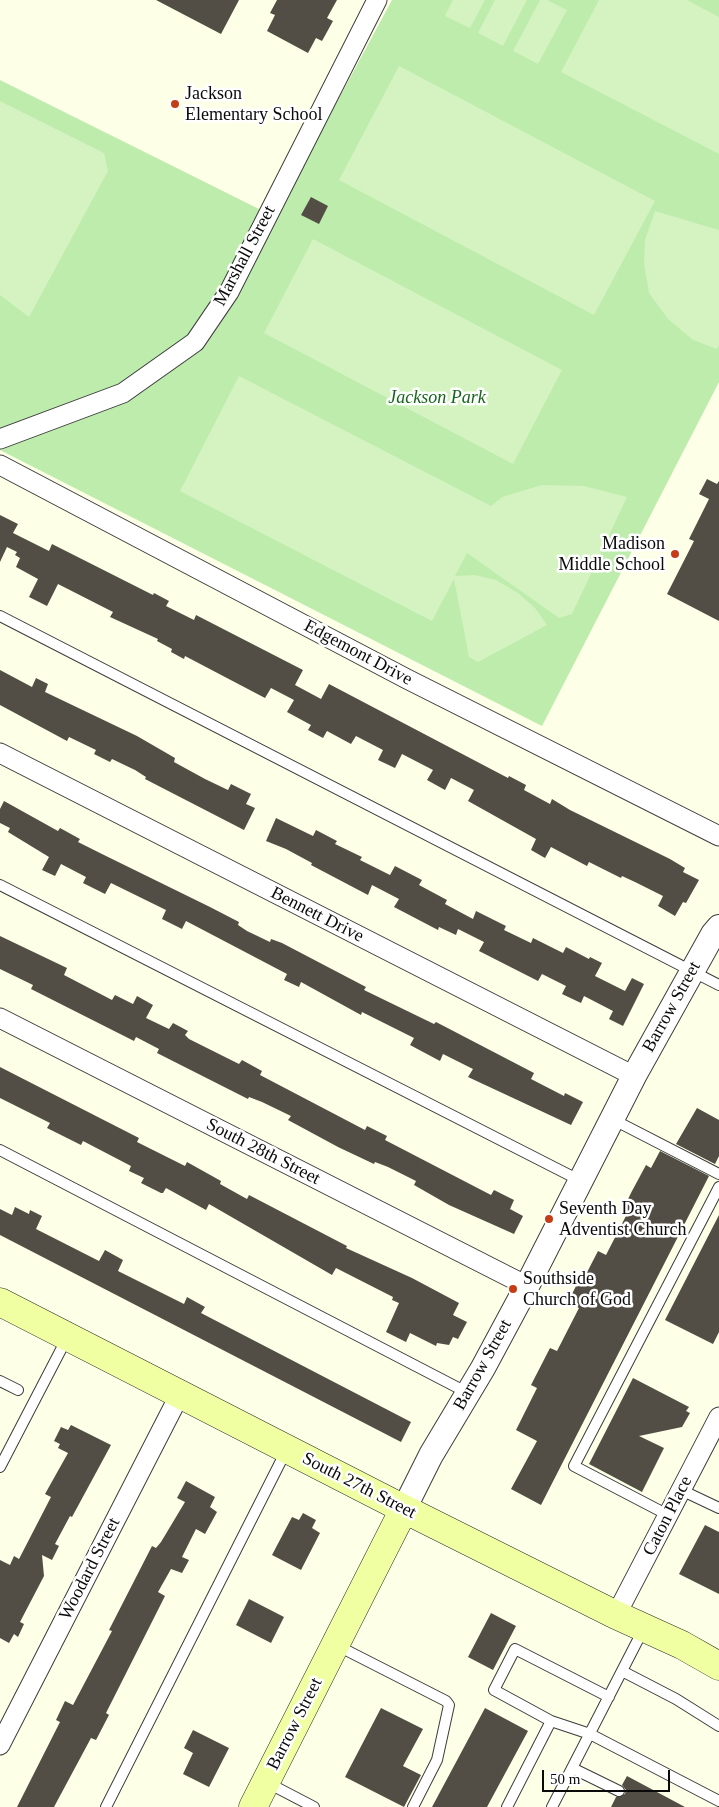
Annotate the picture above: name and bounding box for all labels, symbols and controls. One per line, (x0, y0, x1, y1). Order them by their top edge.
place label: Jackson Elementary School (185, 83, 322, 126)
marker: Jackson Elementary School (169, 98, 181, 110)
street label: Marshall Street (210, 202, 280, 310)
park label: Jackson Park (388, 387, 486, 409)
place label: Madison Middle School (559, 533, 665, 576)
marker: Madison Middle School (669, 548, 681, 560)
street label: Edgemont Drive (300, 615, 416, 691)
street label: Bennett Drive (267, 882, 367, 948)
street label: Barrow Street (638, 958, 706, 1056)
street label: South 28th Street (202, 1114, 324, 1190)
place label: Seventh Day Adventist Church (559, 1198, 686, 1240)
marker: Seventh Day Adventist Church (543, 1213, 555, 1225)
place label: Southside Church of God (523, 1268, 631, 1310)
marker: Southside Church of God (507, 1283, 519, 1295)
street label: Barrow Street (449, 1316, 517, 1414)
street label: South 27th Street (298, 1448, 420, 1524)
street label: Caton Place (639, 1473, 697, 1559)
street label: Woodard Street (55, 1514, 125, 1624)
street label: Barrow Street (263, 1674, 327, 1774)
scale bar (544, 1760, 672, 1792)
text: 50 m (550, 1771, 580, 1787)

